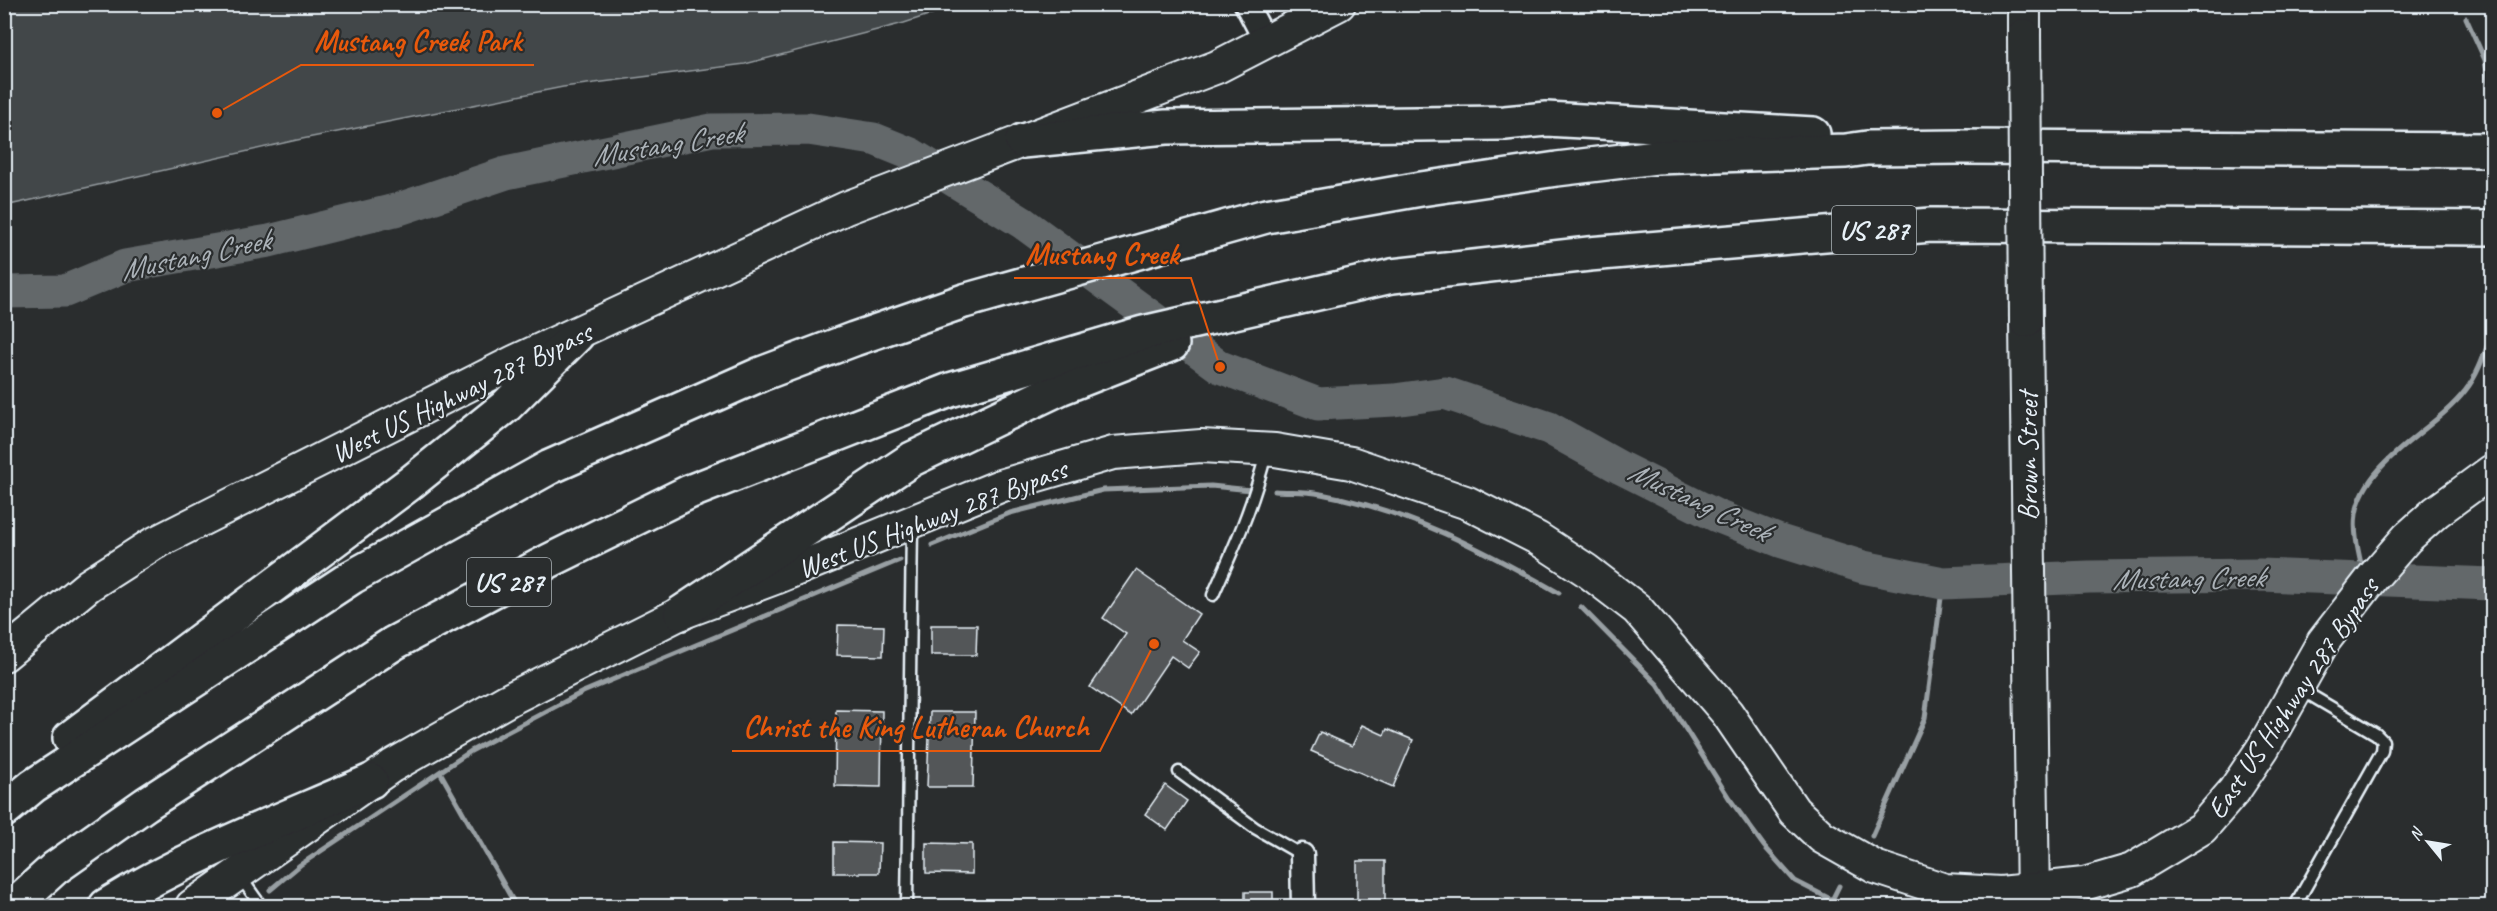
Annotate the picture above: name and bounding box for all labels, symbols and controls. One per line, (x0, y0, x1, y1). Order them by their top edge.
callout: Mustang Creek Park (301, 17, 534, 65)
text: Mustang Creek Park (314, 22, 525, 60)
water label: Mustang Creek (589, 112, 751, 175)
road number: US 287 (1832, 206, 1916, 254)
water label: Mustang Creek (117, 219, 279, 289)
callout: Mustang Creek (1014, 230, 1191, 278)
text: Mustang Creek (1025, 235, 1182, 273)
street label: West US Highway 287 Bypass (325, 313, 599, 471)
street label: Brown Street (2010, 388, 2045, 520)
street label: West US Highway 287 Bypass (793, 450, 1074, 586)
water label: Mustang Creek (1622, 452, 1781, 553)
road number: US 287 (467, 558, 551, 606)
water label: Mustang Creek (2112, 558, 2270, 598)
street label: East US Highway 287 Bypass (2199, 569, 2387, 825)
callout: Christ the King Lutheran Church (732, 703, 1100, 751)
text: Christ the King Lutheran Church (743, 708, 1091, 746)
north arrow (2398, 812, 2458, 872)
text: N (2405, 823, 2429, 844)

